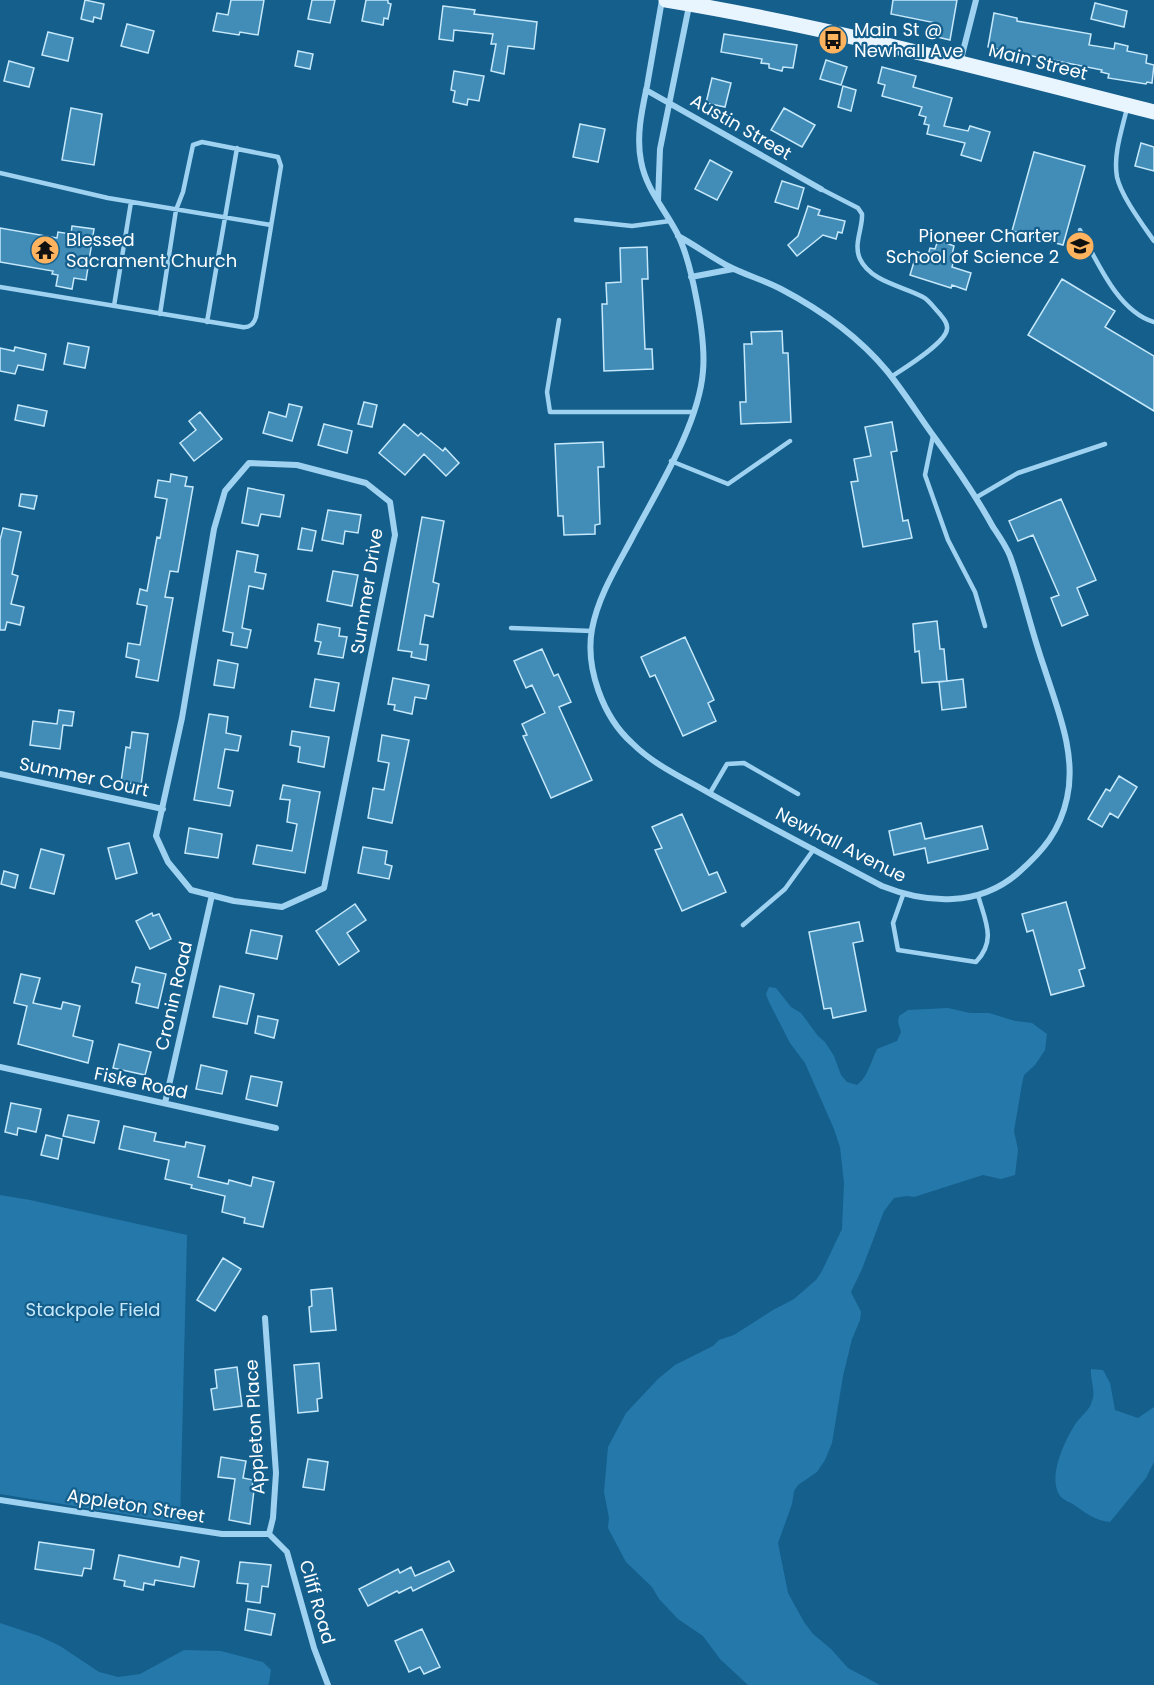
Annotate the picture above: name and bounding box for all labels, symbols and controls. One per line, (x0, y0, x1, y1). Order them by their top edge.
place label: Main St @ Newhall Ave (854, 17, 963, 63)
bus stop icon: Main St @ Newhall Ave (817, 24, 849, 56)
street label: Main Street (986, 37, 1090, 86)
street label: Austin Street (686, 87, 796, 166)
place label: Pioneer Charter School of Science 2 (886, 223, 1059, 269)
place label: Blessed Sacrament Church (66, 227, 237, 273)
school or university icon: Pioneer Charter School of Science 2 (1064, 230, 1096, 262)
temple icon: Blessed Sacrament Church (29, 234, 61, 266)
street label: Summer Drive (344, 526, 389, 656)
street label: Summer Court (17, 751, 151, 802)
street label: Newhall Avenue (772, 801, 911, 888)
street label: Cronin Road (149, 939, 198, 1053)
street label: Fiske Road (92, 1060, 190, 1105)
park label: Stackpole Field (26, 1297, 160, 1322)
street label: Appleton Place (238, 1359, 271, 1495)
street label: Appleton Street (65, 1482, 207, 1529)
street label: Cliff Road (294, 1557, 341, 1647)

